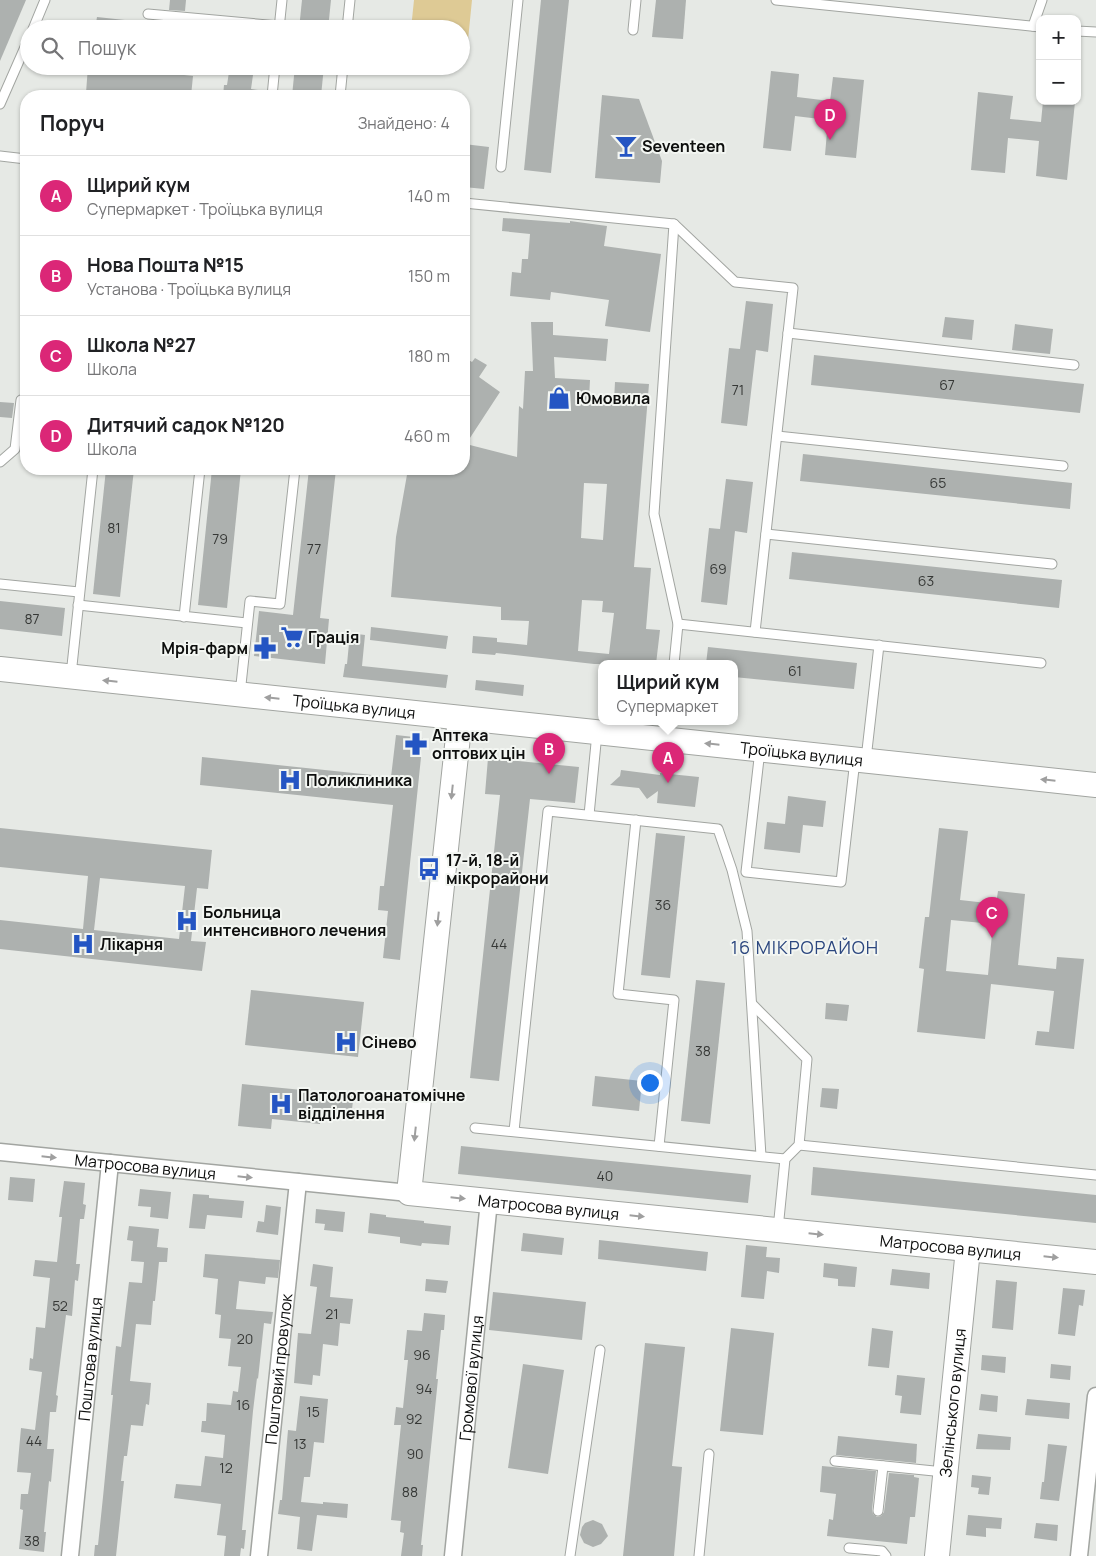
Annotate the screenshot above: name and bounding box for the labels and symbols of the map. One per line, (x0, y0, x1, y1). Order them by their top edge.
pin: D (814, 99, 846, 140)
bar icon: Seventeen (613, 133, 639, 159)
place label: Seventeen (642, 135, 725, 157)
house number: 67 (939, 375, 955, 394)
house number: 71 (732, 380, 744, 399)
shop icon: Юмовила (546, 385, 572, 411)
place label: Юмовила (576, 387, 650, 409)
house number: 65 (930, 473, 946, 492)
house number: 81 (107, 518, 121, 537)
house number: 79 (212, 529, 228, 548)
house number: 77 (307, 539, 321, 558)
house number: 69 (709, 559, 727, 578)
house number: 63 (918, 571, 934, 590)
house number: 87 (24, 609, 40, 628)
supermarket icon: Грація (279, 624, 305, 650)
place label: Грація (308, 626, 359, 648)
pharmacy icon: Мрія-фарм (252, 635, 278, 661)
place label: Мрія-фарм (161, 637, 248, 659)
house number: 61 (788, 661, 802, 680)
one-way arrow (102, 677, 118, 685)
street label: Троїцька вулиця (291, 689, 417, 724)
one-way arrow (264, 694, 280, 702)
place label: Аптека оптових цін (432, 724, 525, 764)
pharmacy icon: Аптека оптових цін (403, 731, 429, 757)
pin: B (533, 733, 565, 774)
street label: Троїцька вулиця (739, 736, 864, 771)
one-way arrow (704, 740, 720, 748)
pin: A (652, 742, 684, 783)
hospital icon: Поликлиника (277, 767, 303, 793)
place label: Поликлиника (306, 769, 412, 791)
one-way arrow (1039, 776, 1055, 784)
one-way arrow (448, 784, 456, 800)
place label: 17-й, 18-й мікрорайони (446, 849, 549, 889)
bus stop icon: 17-й, 18-й мікрорайони (416, 856, 442, 882)
house number: 36 (655, 895, 671, 914)
pin: C (976, 897, 1008, 938)
place label: Больница интенсивного лечения (203, 901, 386, 941)
hospital icon: Больница интенсивного лечения (174, 908, 200, 934)
one-way arrow (434, 912, 442, 928)
hospital icon: Лікарня (70, 931, 96, 957)
place label: Лікарня (100, 933, 163, 955)
house number: 44 (491, 934, 507, 953)
district label: 16 МІКРОРАЙОН (731, 935, 879, 959)
hospital icon: Сінево (333, 1029, 359, 1055)
place label: Сінево (362, 1031, 417, 1053)
house number: 38 (695, 1041, 711, 1060)
your location (637, 1070, 663, 1096)
place label: Патологоанатомічне відділення (298, 1084, 466, 1124)
hospital icon: Патологоанатомічне відділення (268, 1091, 294, 1117)
one-way arrow (411, 1127, 419, 1143)
street label: Матросова вулиця (74, 1149, 217, 1185)
one-way arrow (41, 1153, 57, 1161)
house number: 40 (597, 1166, 613, 1185)
one-way arrow (237, 1173, 253, 1181)
street label: Матросова вулиця (477, 1189, 620, 1225)
one-way arrow (450, 1194, 466, 1202)
one-way arrow (629, 1212, 645, 1220)
street label: Матросова вулиця (879, 1229, 1022, 1265)
one-way arrow (808, 1230, 824, 1238)
one-way arrow (1044, 1253, 1060, 1261)
street label: Поштовий провулок (260, 1291, 297, 1445)
house number: 52 (52, 1296, 68, 1315)
street label: Поштова вулиця (73, 1296, 107, 1422)
house number: 21 (325, 1304, 339, 1323)
street label: Громової вулиця (454, 1314, 488, 1442)
street label: Зелінського вулиця (934, 1327, 971, 1478)
house number: 20 (237, 1329, 253, 1348)
house number: 96 (413, 1345, 431, 1364)
house number: 94 (416, 1379, 432, 1398)
house number: 16 (236, 1395, 250, 1414)
house number: 15 (306, 1402, 320, 1421)
house number: 92 (406, 1409, 422, 1428)
house number: 44 (26, 1431, 42, 1450)
house number: 13 (293, 1434, 307, 1453)
house number: 90 (406, 1444, 424, 1463)
house number: 12 (219, 1458, 233, 1477)
house number: 88 (402, 1482, 418, 1501)
house number: 38 (24, 1531, 40, 1550)

